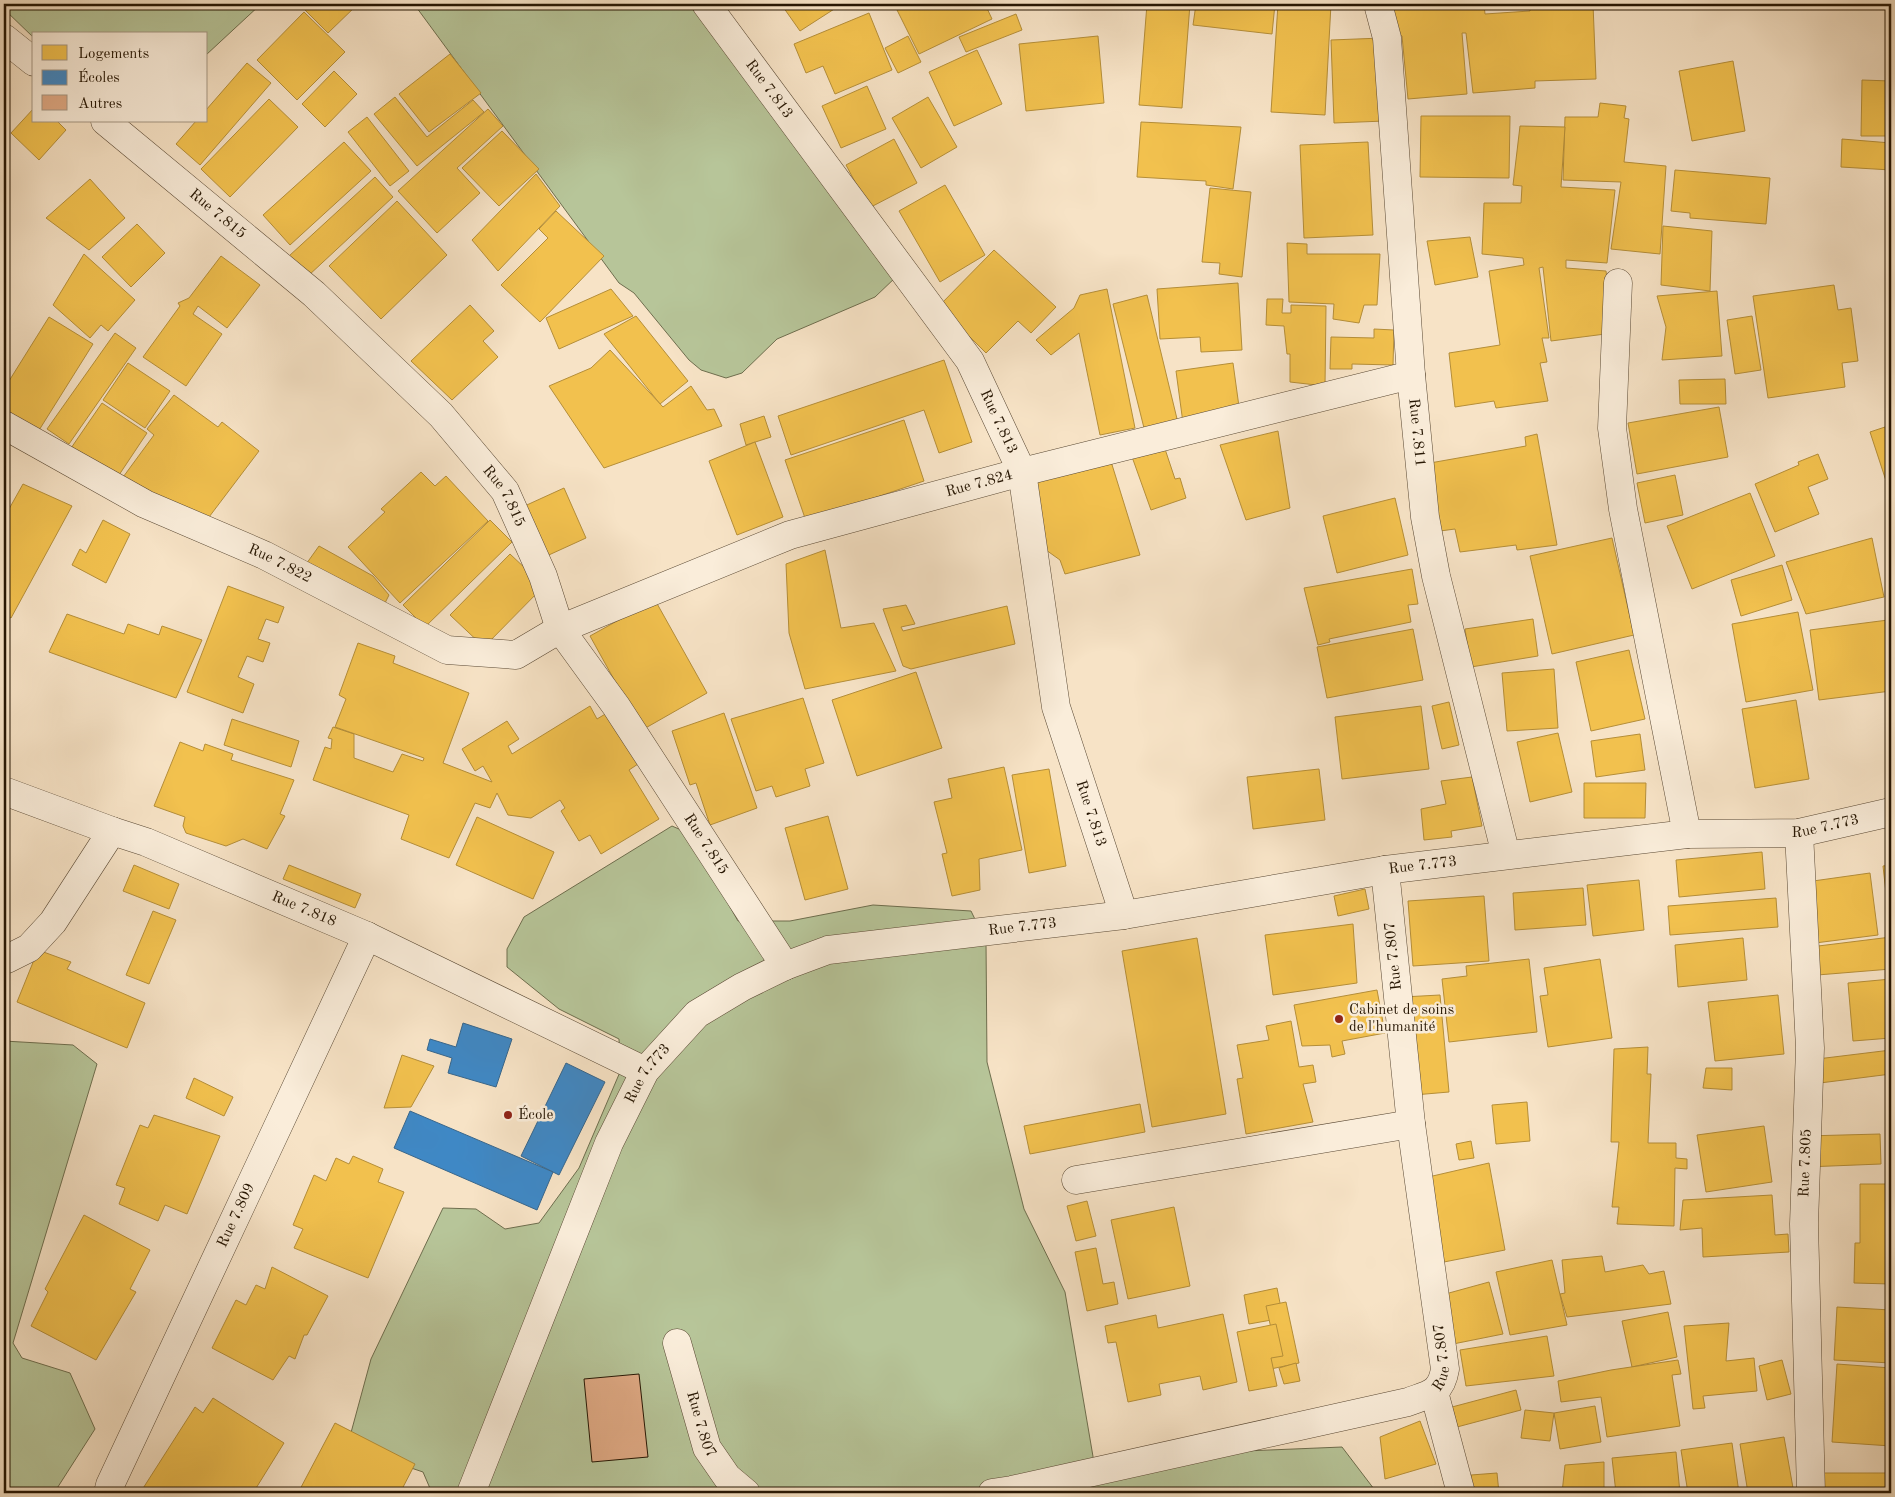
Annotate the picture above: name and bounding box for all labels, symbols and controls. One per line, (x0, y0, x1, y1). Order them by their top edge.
legend (32, 32, 208, 122)
text: Logements (78, 47, 149, 62)
street label: Rue 7.813 (743, 57, 796, 121)
text: Écoles (78, 68, 120, 86)
text: Autres (78, 97, 122, 112)
street label: Rue 7.815 (186, 186, 249, 242)
street label: Rue 7.813 (977, 387, 1020, 456)
street label: Rue 7.811 (1406, 398, 1428, 468)
street label: Rue 7.815 (480, 463, 528, 529)
street label: Rue 7.824 (944, 467, 1014, 500)
street label: Rue 7.822 (246, 542, 314, 586)
street label: Rue 7.813 (1073, 778, 1109, 848)
street label: Rue 7.815 (681, 811, 731, 877)
street label: Rue 7.773 (1791, 812, 1860, 841)
street label: Rue 7.773 (1388, 854, 1458, 877)
street label: Rue 7.818 (269, 889, 339, 930)
street label: Rue 7.773 (987, 916, 1058, 938)
street label: Rue 7.807 (1383, 921, 1405, 991)
place label: Cabinet de soins de l'humanité (1349, 1003, 1454, 1035)
marker: Cabinet de soins de l'humanité (1333, 1013, 1345, 1025)
street label: Rue 7.773 (623, 1041, 673, 1106)
place label: École (518, 1105, 553, 1123)
marker: École (502, 1109, 514, 1121)
street label: Rue 7.805 (1797, 1128, 1815, 1198)
street label: Rue 7.809 (215, 1181, 258, 1250)
street label: Rue 7.807 (1430, 1322, 1453, 1394)
street label: Rue 7.807 (684, 1390, 719, 1461)

